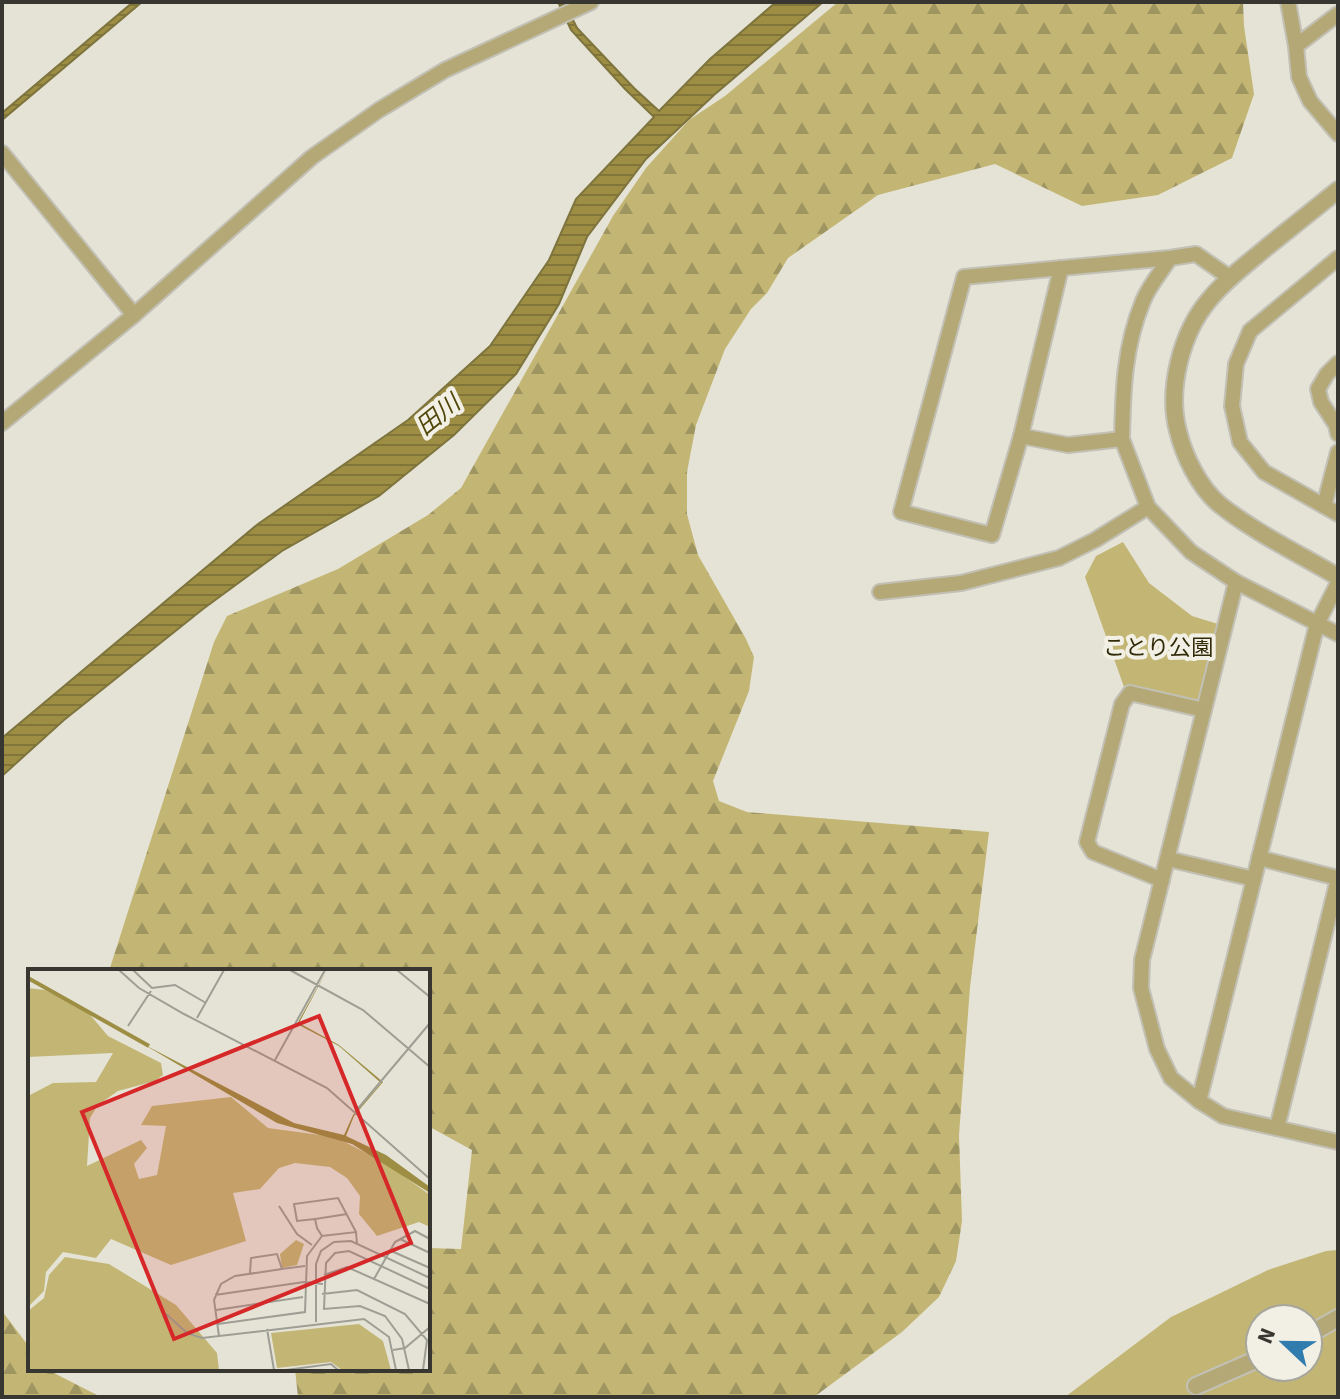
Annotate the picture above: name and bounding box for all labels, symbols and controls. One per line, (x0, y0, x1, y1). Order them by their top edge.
water label: 田川 (409, 385, 470, 444)
park label: ことり公園 (1103, 632, 1213, 664)
inset map (28, 969, 430, 1371)
north arrow (1244, 1303, 1324, 1383)
text: N (1249, 1323, 1284, 1349)

